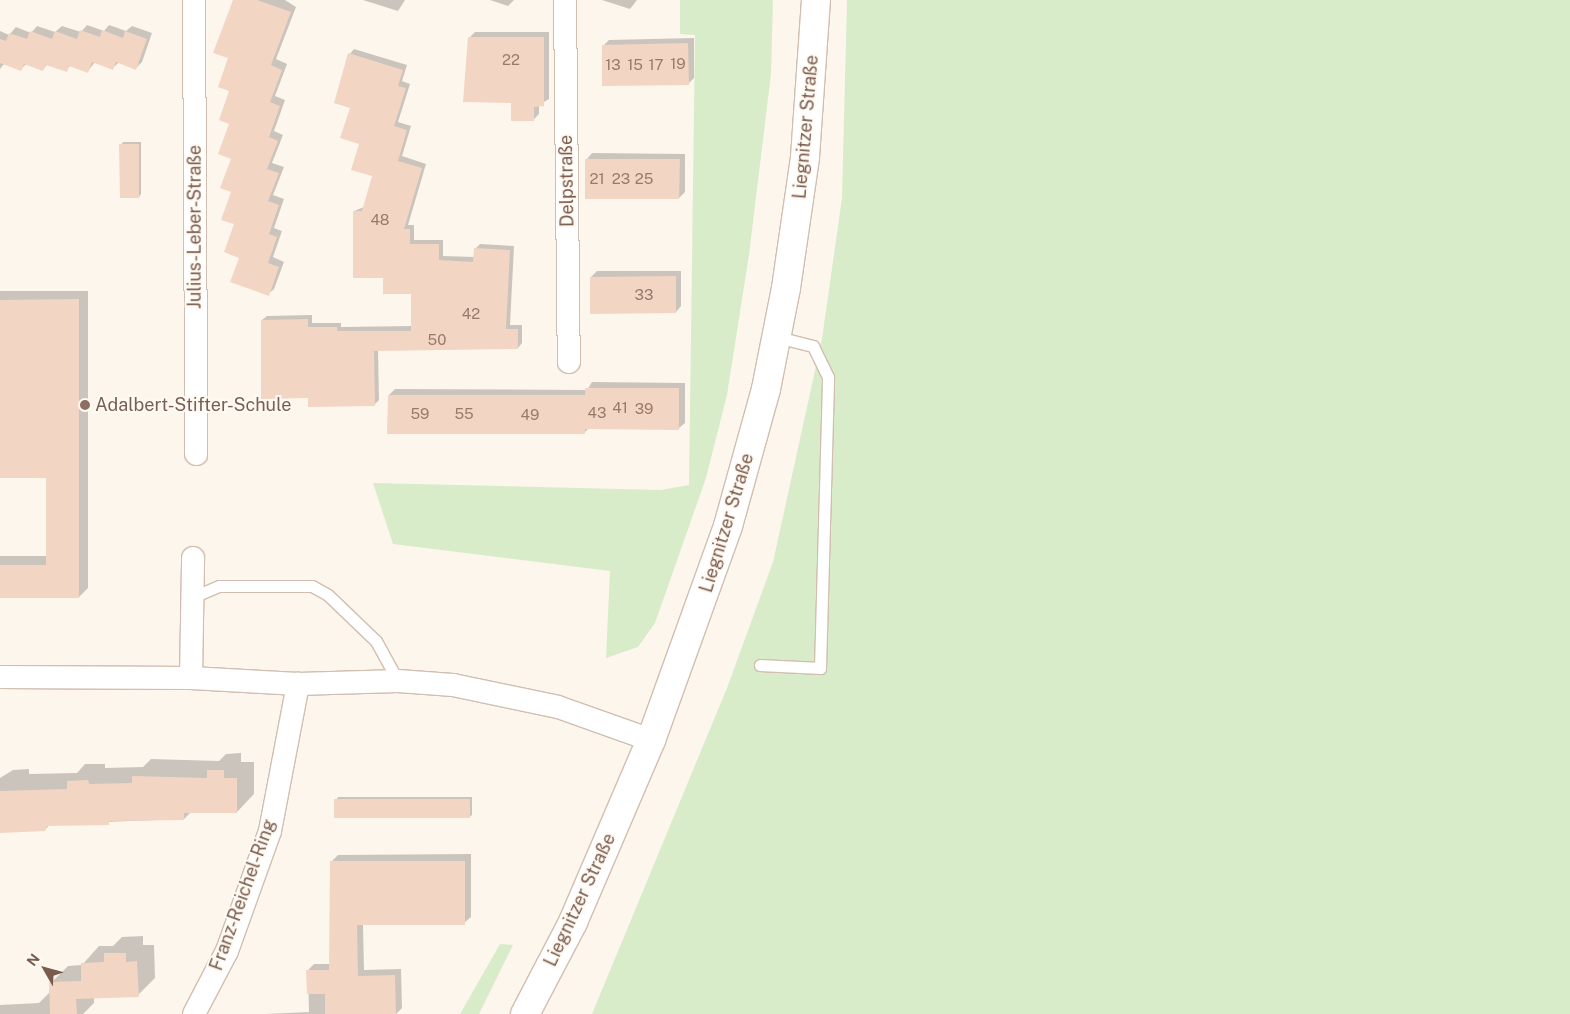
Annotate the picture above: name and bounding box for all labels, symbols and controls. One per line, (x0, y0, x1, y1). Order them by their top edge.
house number: 22 (502, 51, 520, 69)
street label: Liegnitzer Straße (789, 54, 823, 200)
house number: 19 (670, 55, 686, 73)
house number: 13 (605, 56, 621, 74)
house number: 15 (627, 56, 643, 74)
house number: 17 (648, 56, 664, 74)
street label: Delpstraße (555, 135, 579, 227)
street label: Julius-Leber-Straße (184, 145, 206, 309)
house number: 21 (589, 170, 605, 188)
house number: 23 (612, 170, 630, 188)
house number: 25 (635, 170, 653, 188)
house number: 48 (370, 211, 390, 229)
house number: 33 (635, 286, 653, 304)
house number: 42 (462, 305, 480, 323)
house number: 50 (428, 331, 446, 349)
place label: Adalbert-Stifter-Schule (95, 394, 291, 416)
marker: Adalbert-Stifter-Schule (79, 399, 91, 411)
house number: 41 (612, 399, 628, 417)
house number: 39 (635, 400, 653, 418)
house number: 43 (588, 404, 606, 422)
house number: 59 (411, 405, 429, 423)
house number: 55 (454, 405, 474, 423)
house number: 49 (521, 406, 539, 424)
street label: Liegnitzer Straße (696, 451, 758, 595)
street label: Franz-Reichel-Ring (206, 816, 280, 974)
street label: Liegnitzer Straße (540, 830, 620, 970)
north arrow (20, 944, 70, 994)
text: N (23, 951, 43, 969)

